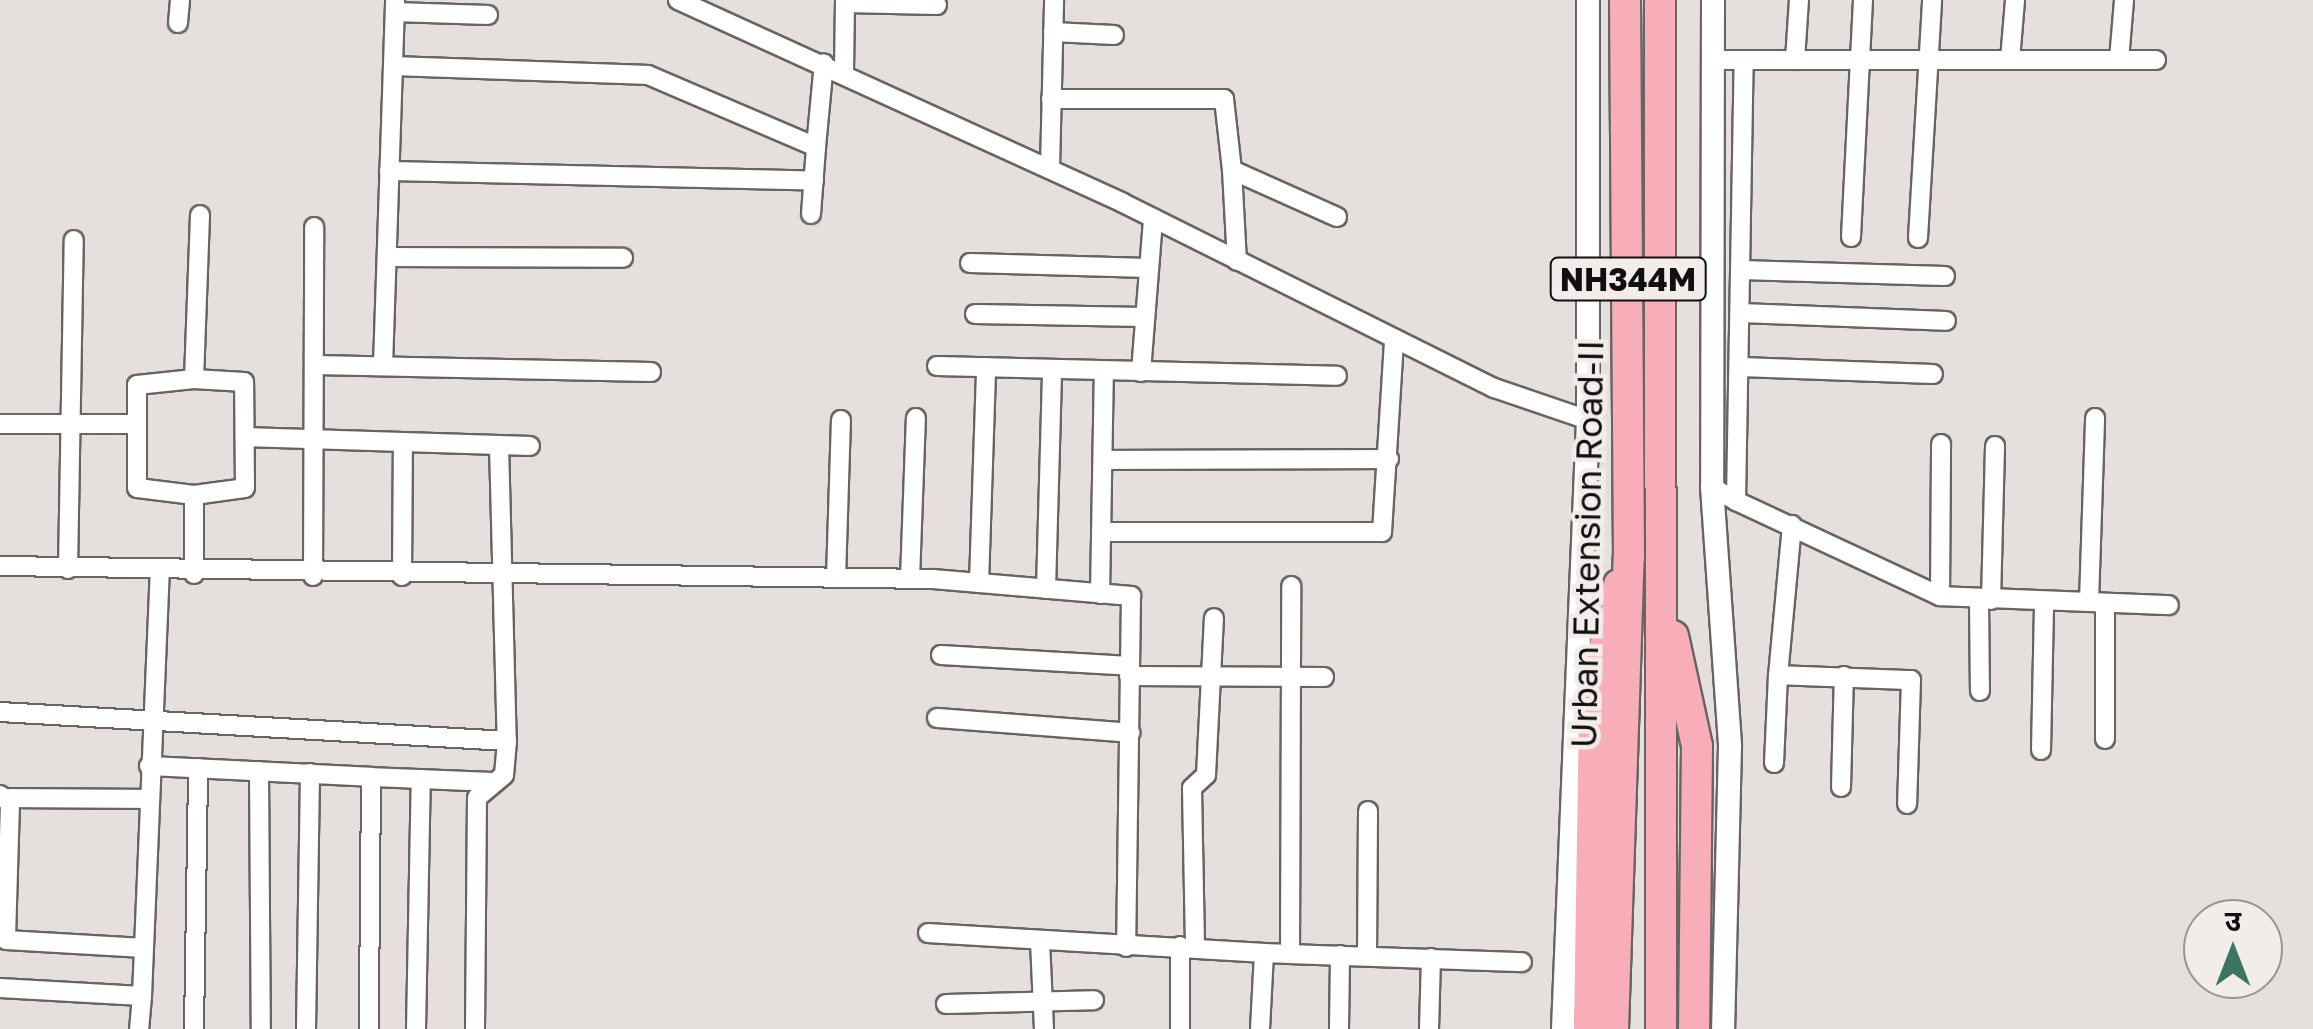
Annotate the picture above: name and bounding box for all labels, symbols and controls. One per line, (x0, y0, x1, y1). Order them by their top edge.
road number: NH344M (1548, 252, 1708, 306)
street label: Urban Extension Road-II (1562, 340, 1612, 748)
north arrow (2183, 899, 2283, 999)
text: उ (2225, 904, 2241, 937)

